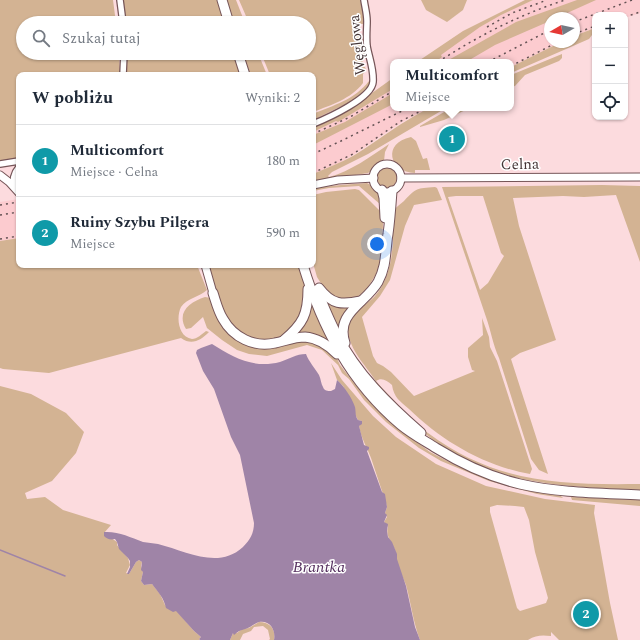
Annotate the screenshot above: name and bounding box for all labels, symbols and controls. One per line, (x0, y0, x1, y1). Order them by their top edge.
north arrow (544, 12, 580, 48)
map controls (592, 12, 628, 120)
button: + (592, 12, 628, 48)
street label: Węglowa (343, 13, 372, 76)
search box (16, 16, 316, 60)
icon: search (30, 27, 52, 49)
text: Szukaj tutaj (62, 27, 141, 50)
button: − (592, 48, 628, 84)
popup (390, 59, 514, 111)
text: Multicomfort (405, 64, 499, 87)
button: locate (592, 84, 628, 120)
text: W pobliżu (32, 85, 113, 111)
text: Miejsce (405, 87, 450, 107)
text: Wyniki: 2 (245, 88, 300, 108)
pin: 1 (439, 124, 465, 154)
text: Multicomfort (70, 139, 164, 162)
text: 1 (41, 151, 49, 171)
text: 180 m (266, 151, 300, 171)
street label: Celna (501, 153, 540, 176)
text: Miejsce · Celna (70, 162, 158, 182)
text: Ruiny Szybu Pilgera (70, 211, 209, 234)
text: 2 (41, 223, 49, 243)
text: 590 m (266, 223, 300, 243)
text: Miejsce (70, 234, 115, 254)
your location (367, 234, 387, 254)
water label: Brantka (293, 555, 345, 579)
pin: 2 (573, 599, 599, 629)

